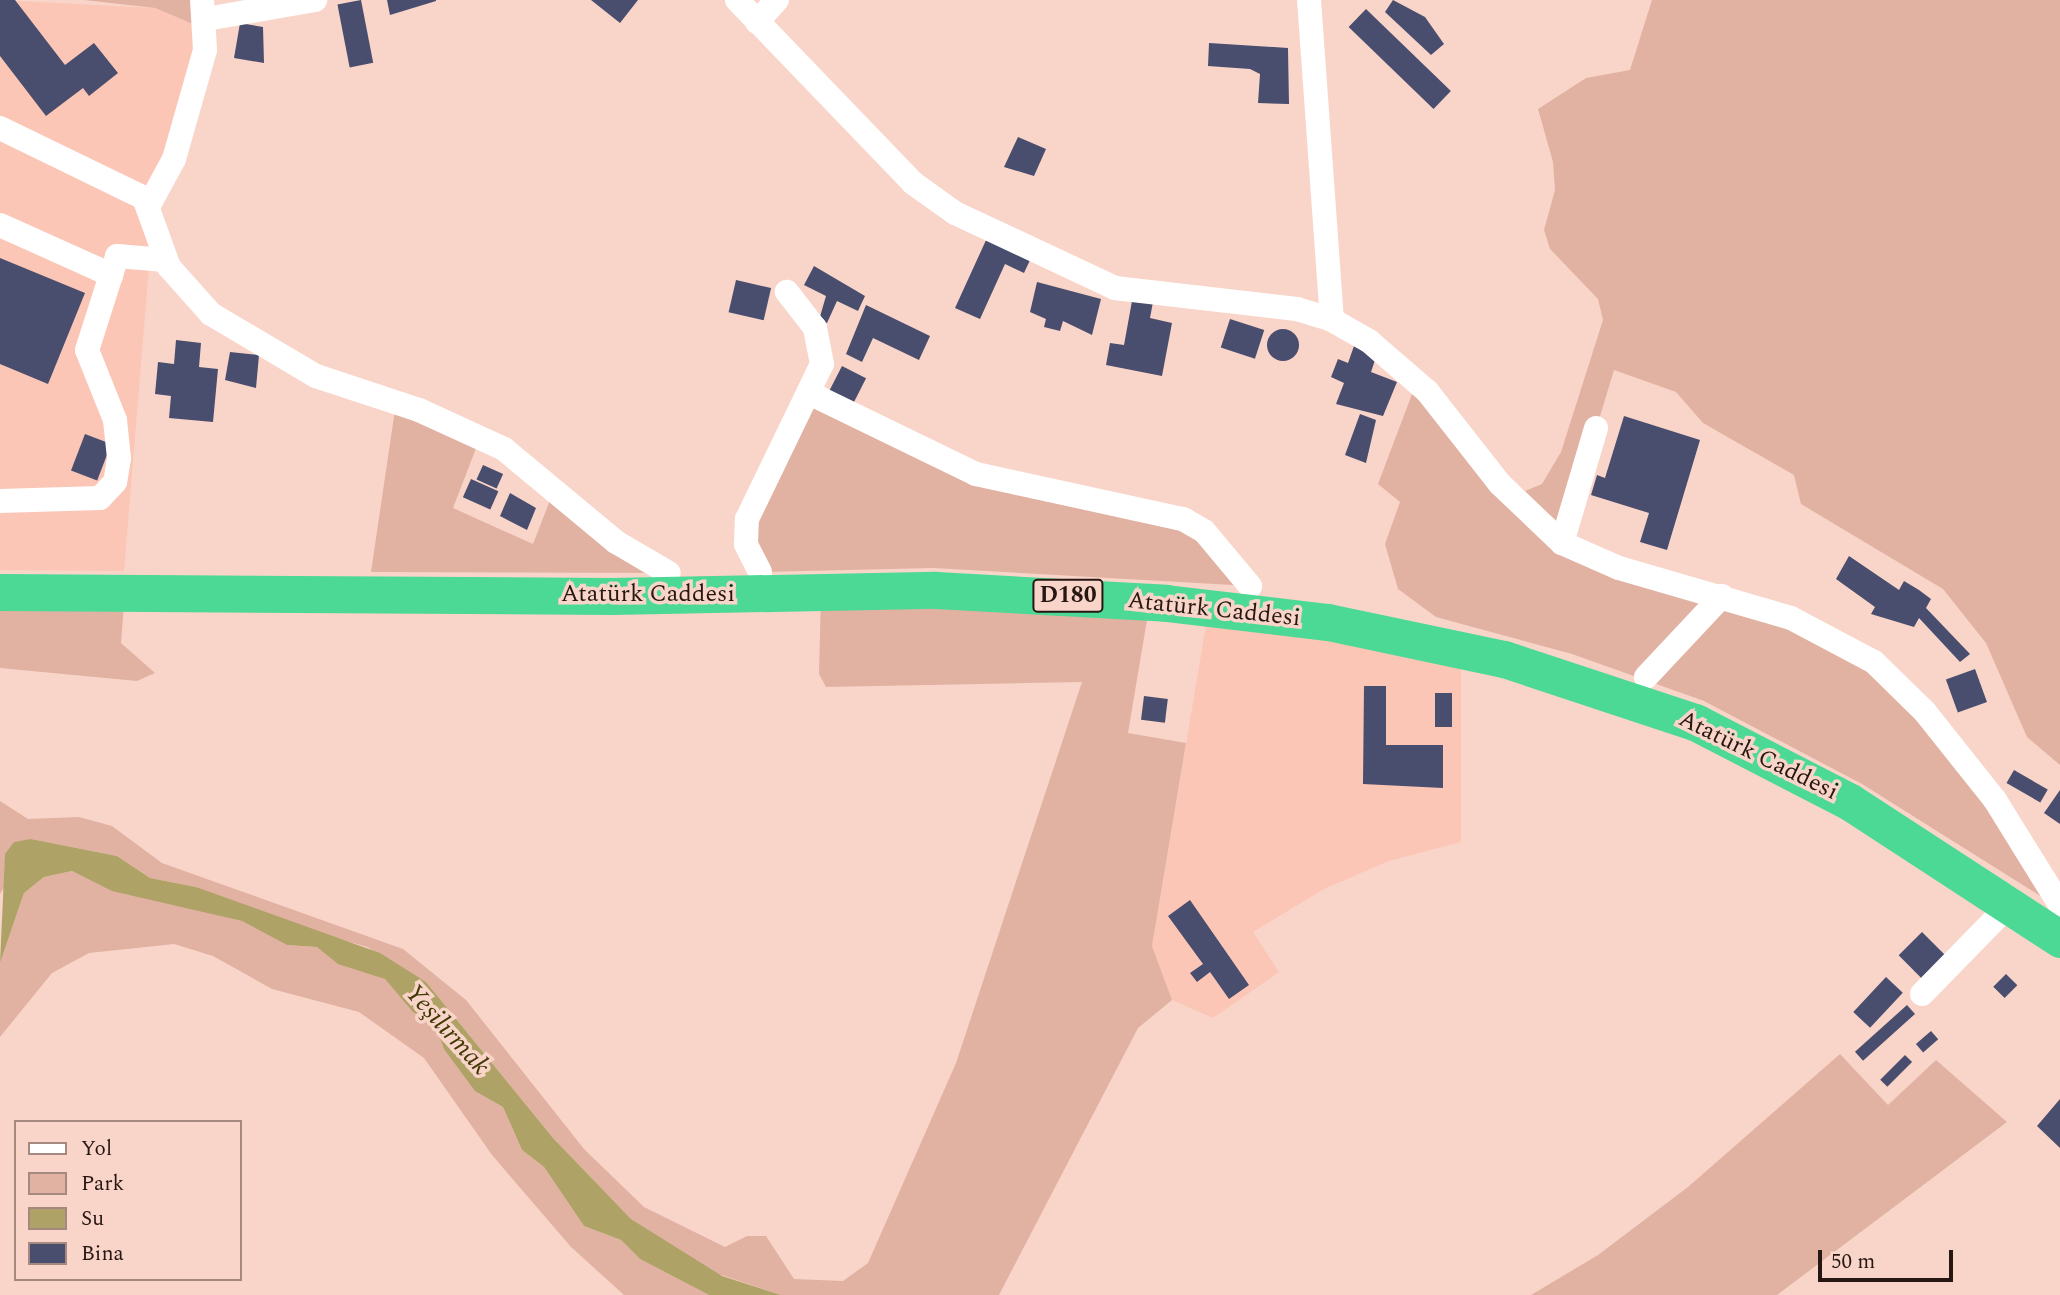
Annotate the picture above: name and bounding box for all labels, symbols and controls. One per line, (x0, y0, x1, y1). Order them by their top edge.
road number: D180 (1031, 576, 1105, 616)
street label: Atatürk Caddesi (561, 581, 735, 609)
street label: Atatürk Caddesi (1126, 587, 1302, 633)
street label: Atatürk Caddesi (1674, 705, 1842, 807)
water label: Yeşilırmak (398, 978, 496, 1082)
legend (14, 1120, 242, 1281)
text: Yol (81, 1133, 112, 1165)
text: Park (81, 1168, 124, 1200)
text: Su (81, 1203, 104, 1235)
scale bar (1822, 1236, 1957, 1280)
text: Bina (81, 1238, 124, 1270)
text: 50 m (1831, 1246, 1875, 1278)

